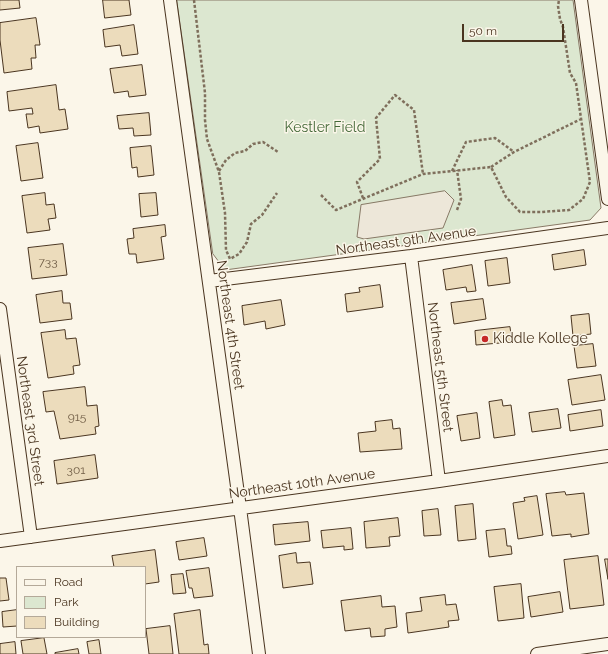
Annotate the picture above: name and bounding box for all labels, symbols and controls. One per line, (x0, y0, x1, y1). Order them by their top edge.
scale bar (464, 16, 566, 42)
text: 50 m (469, 24, 497, 38)
park label: Kestler Field (285, 120, 365, 136)
street label: Northeast 9th Avenue (335, 223, 477, 259)
house number: 733 (38, 255, 58, 269)
street label: Northeast 4th Street (213, 259, 247, 391)
street label: Northeast 5th Street (424, 301, 456, 433)
place label: Kiddle Kollege (493, 331, 588, 347)
marker: Kiddle Kollege (480, 334, 490, 344)
street label: Northeast 3rd Street (13, 355, 47, 487)
house number: 915 (68, 410, 86, 424)
house number: 301 (67, 463, 85, 477)
street label: Northeast 10th Avenue (228, 465, 376, 503)
legend (16, 566, 146, 638)
text: Road (54, 575, 83, 589)
text: Park (54, 595, 79, 609)
text: Building (54, 615, 100, 629)

